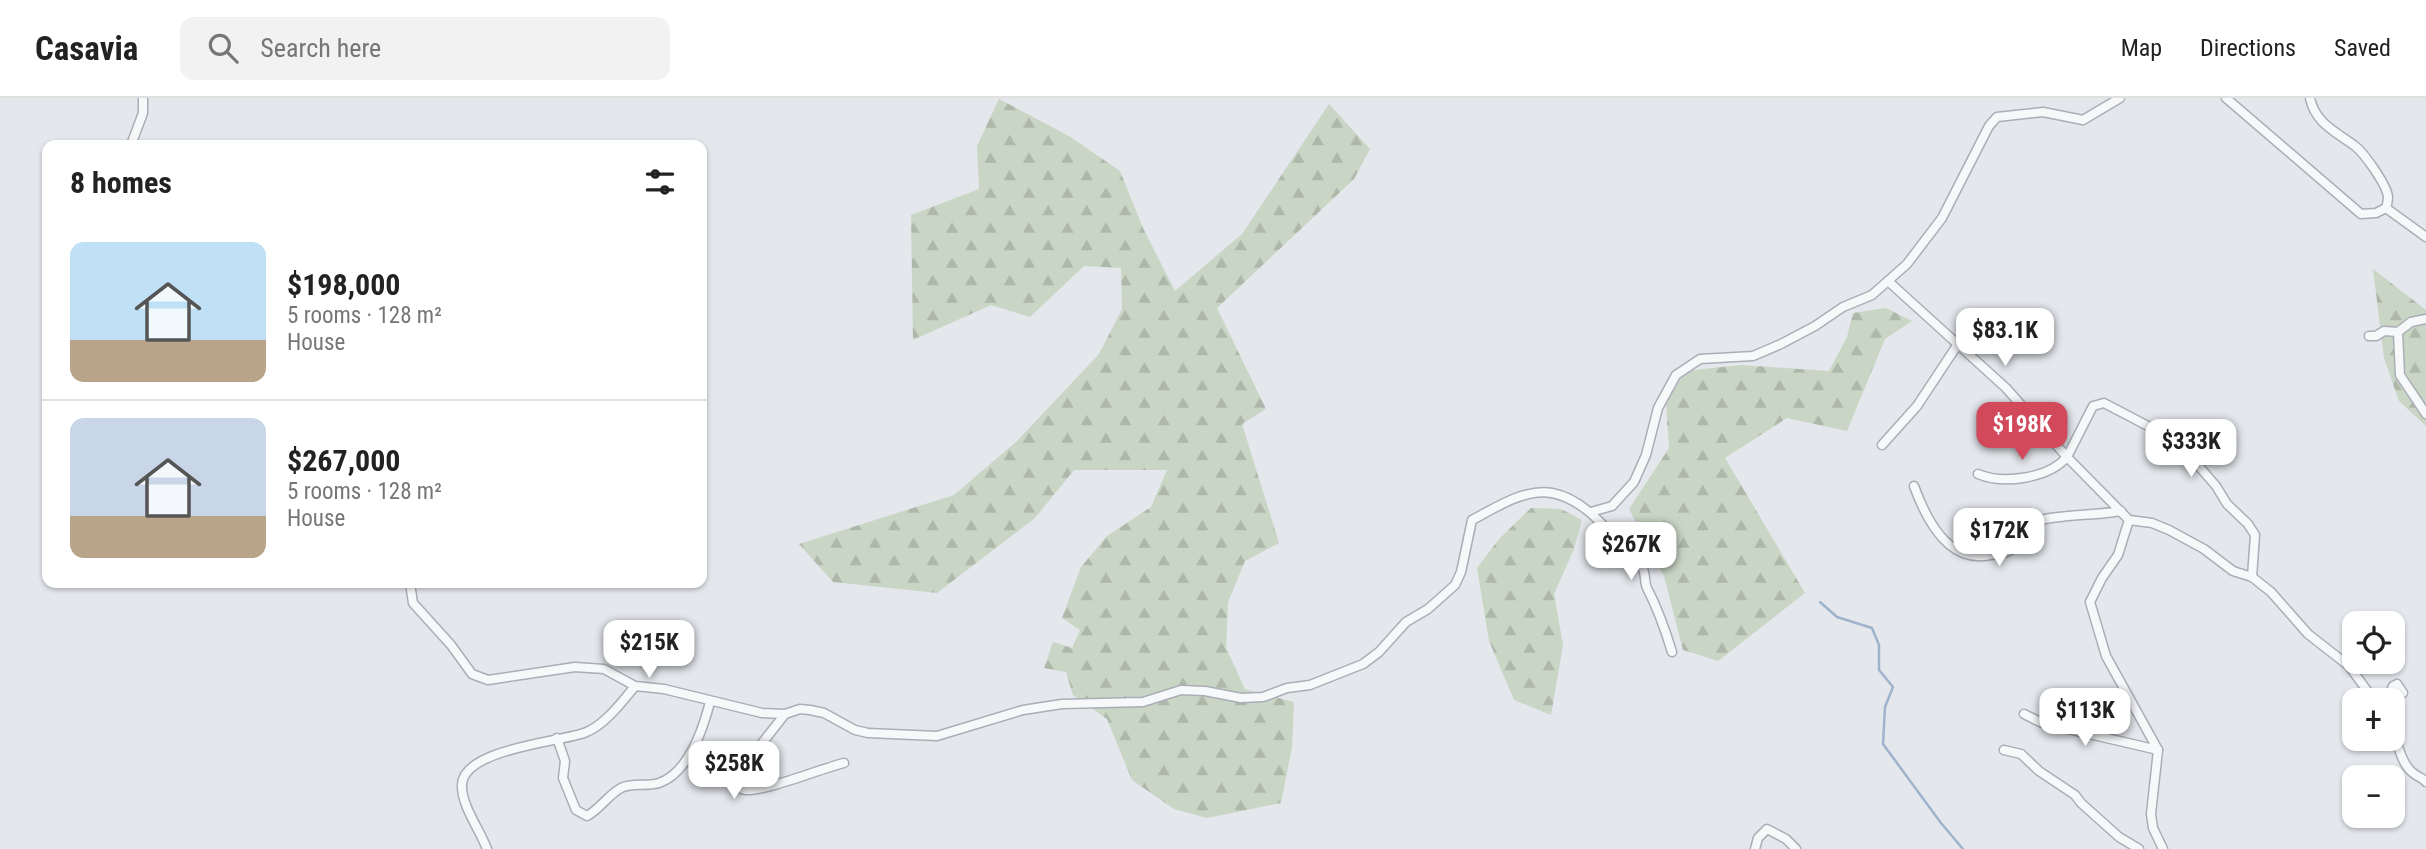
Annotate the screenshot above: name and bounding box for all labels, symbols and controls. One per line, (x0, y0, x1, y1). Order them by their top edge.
search box (180, 17, 670, 80)
text: Casavia (35, 29, 138, 68)
icon: search (204, 29, 242, 67)
text: Search here (260, 33, 381, 63)
text: Map (2121, 34, 2162, 62)
text: Directions (2200, 34, 2296, 62)
text: Saved (2334, 34, 2391, 62)
icon: filters (641, 163, 679, 201)
text: 8 homes (70, 165, 172, 200)
text: $198,000 (287, 267, 400, 302)
icon: home (126, 270, 210, 354)
text: 5 rooms · 128 m² (287, 302, 442, 329)
pin: $83.1K (1948, 308, 2062, 368)
text: $83.1K (1972, 317, 2038, 344)
text: House (287, 329, 345, 356)
pin: $198K (1973, 402, 2071, 462)
text: $198K (1992, 411, 2052, 438)
pin: $333K (2142, 420, 2240, 479)
text: $333K (2161, 428, 2221, 455)
text: $267,000 (287, 443, 400, 478)
icon: home (126, 446, 210, 530)
text: 5 rooms · 128 m² (287, 478, 442, 505)
text: House (287, 505, 345, 532)
pin: $172K (1950, 508, 2048, 568)
text: $172K (1969, 517, 2029, 544)
pin: $267K (1582, 522, 1680, 582)
text: $267K (1601, 531, 1661, 558)
map controls (2342, 611, 2405, 828)
button: locate (2342, 611, 2405, 674)
pin: $215K (600, 620, 698, 680)
text: $215K (619, 629, 679, 656)
pin: $113K (2036, 688, 2134, 748)
button: + (2342, 688, 2405, 751)
text: $113K (2055, 697, 2115, 724)
pin: $258K (685, 742, 783, 801)
text: $258K (704, 750, 764, 777)
button: − (2342, 765, 2405, 828)

